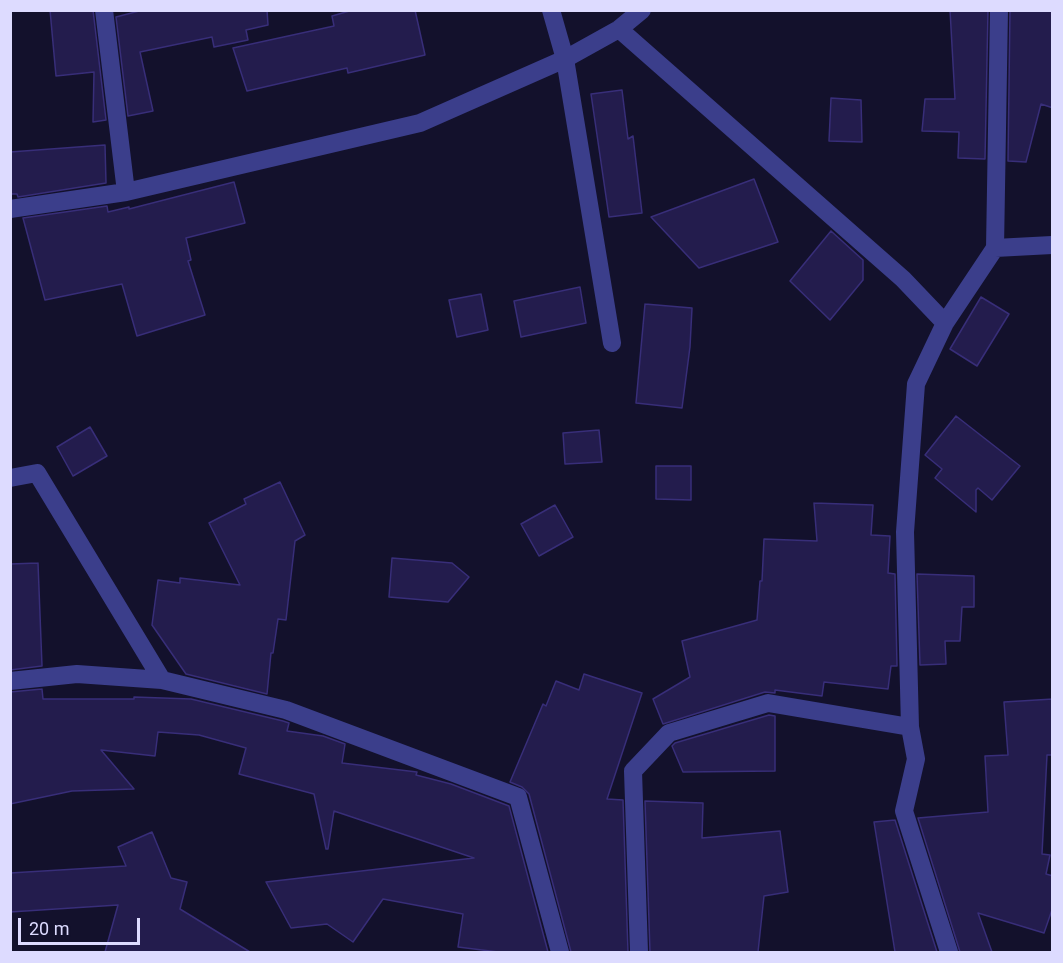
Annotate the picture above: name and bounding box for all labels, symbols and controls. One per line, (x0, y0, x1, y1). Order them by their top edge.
scale bar (21, 906, 142, 944)
text: 20 m (29, 918, 69, 939)

